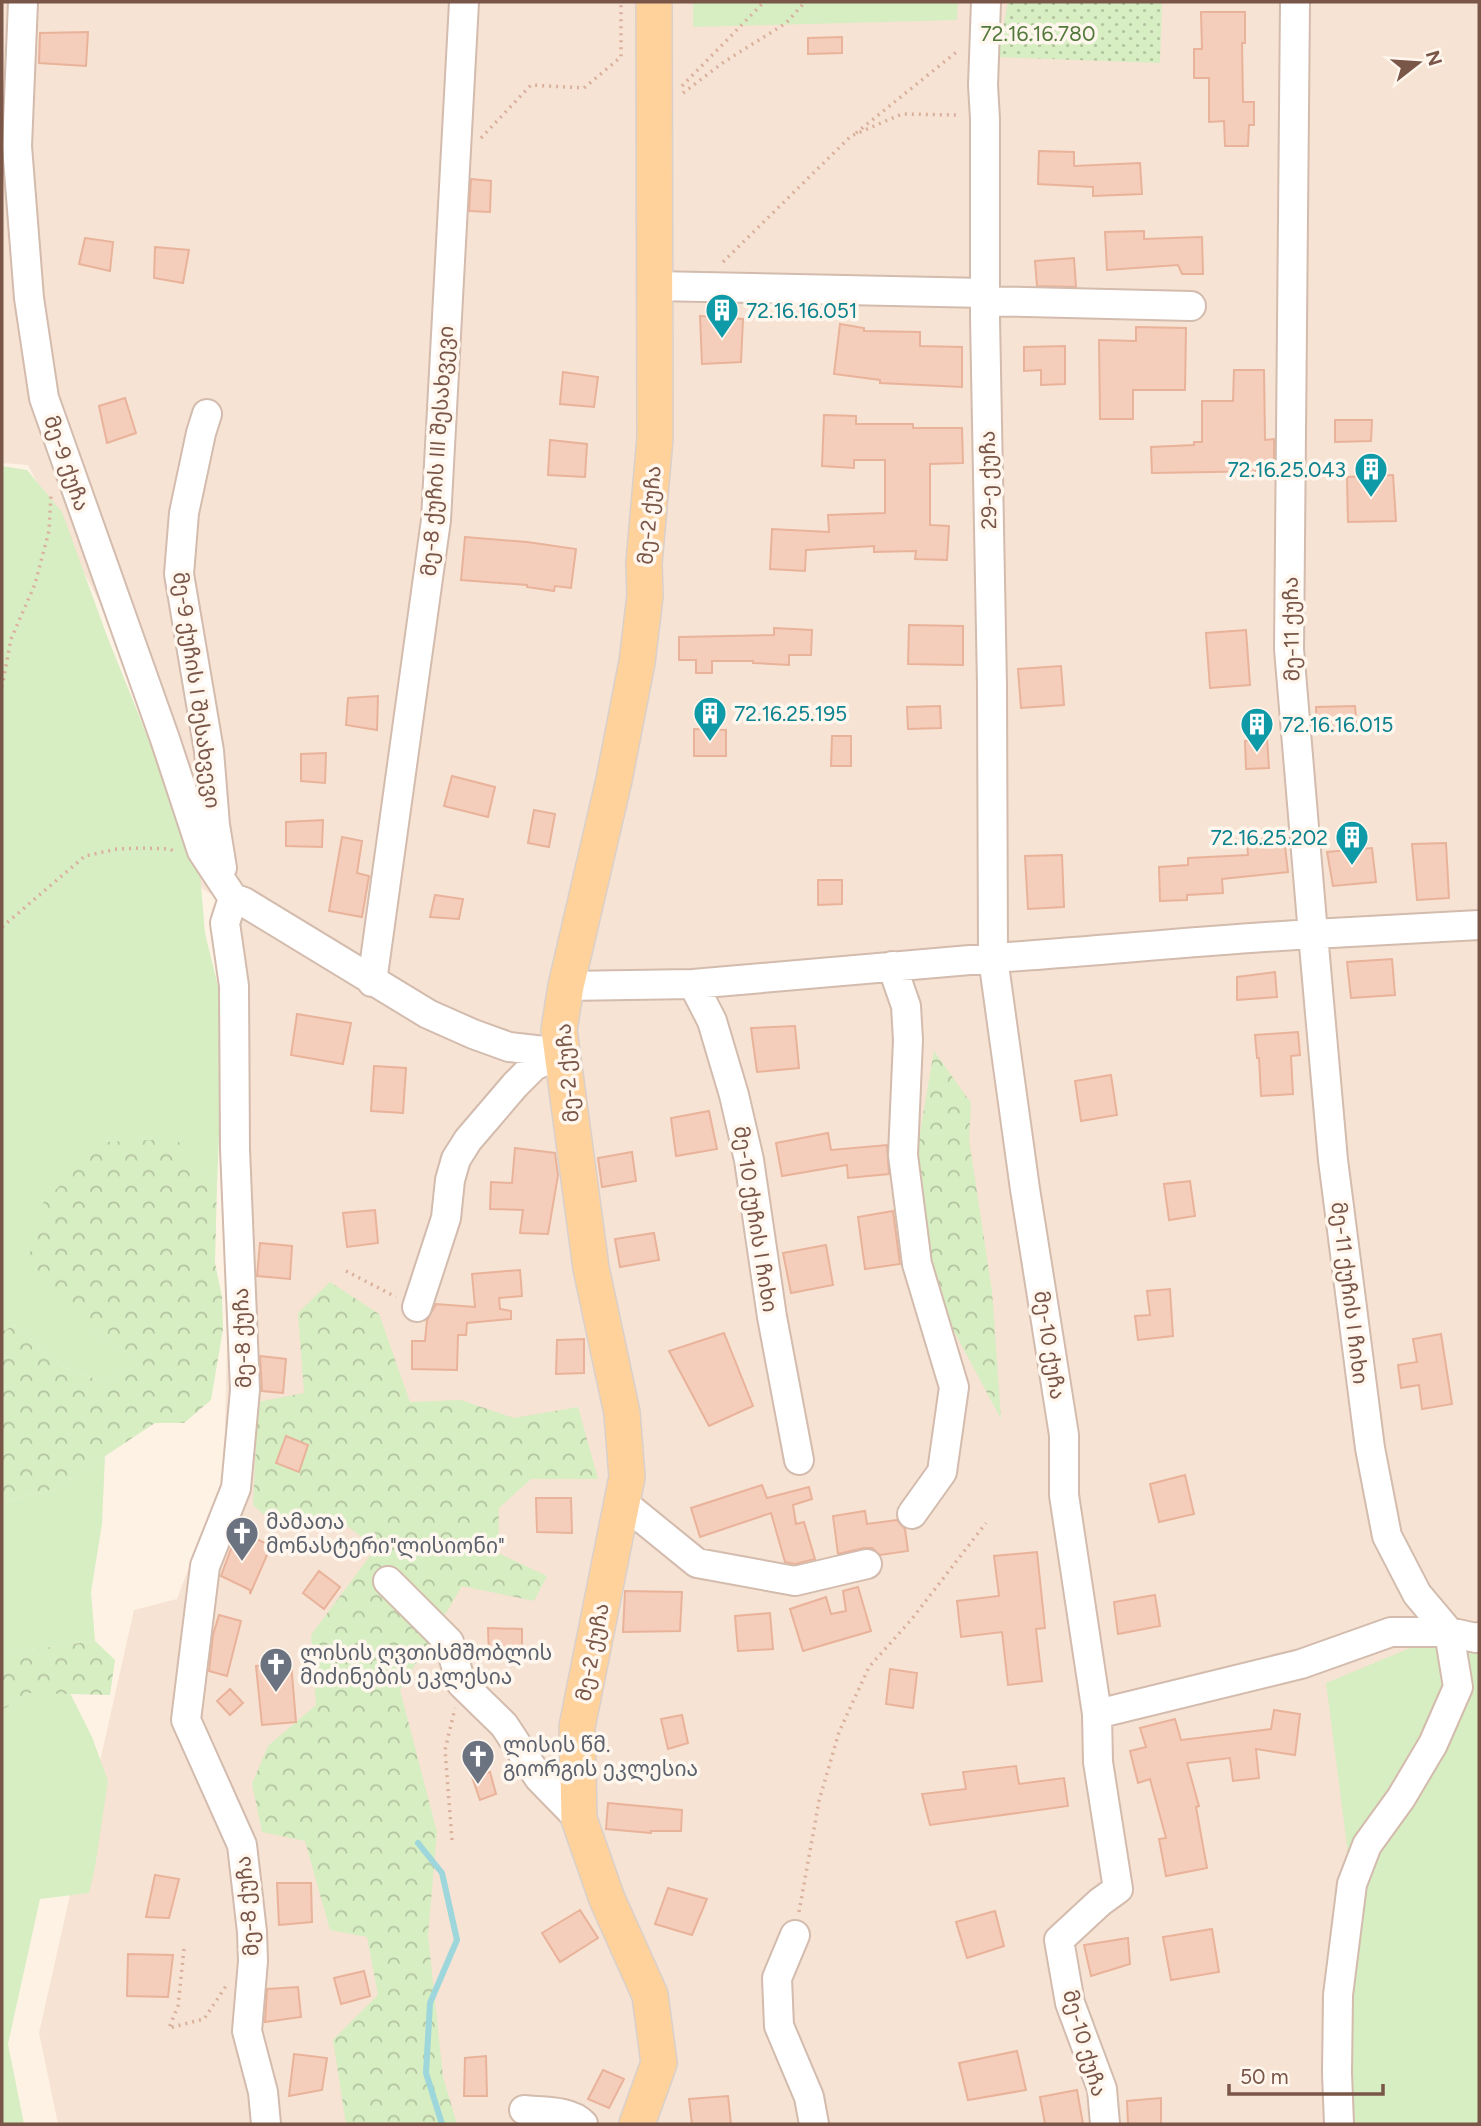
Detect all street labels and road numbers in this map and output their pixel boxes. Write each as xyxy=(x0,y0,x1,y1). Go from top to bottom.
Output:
street label: მე-8 ქუჩის III შესახვევი xyxy=(416,325,458,577)
street label: მე-9 ქუჩა xyxy=(39,412,95,514)
street label: 29-ე ქუჩა xyxy=(975,430,1001,530)
street label: მე-2 ქუჩა xyxy=(632,464,666,566)
street label: მე-9 ქუჩის I შესახვევი xyxy=(168,570,226,810)
street label: მე-11 ქუჩა xyxy=(1278,576,1304,682)
street label: მე-2 ქუჩა xyxy=(550,1022,584,1124)
street label: მე-10 ქუჩის I ჩიხი xyxy=(729,1124,783,1314)
street label: მე-11 ქუჩის I ჩიხი xyxy=(1326,1200,1374,1386)
street label: მე-8 ქუჩა xyxy=(228,1287,256,1389)
street label: მე-10 ქუჩა xyxy=(1029,1289,1071,1401)
street label: მე-2 ქუჩა xyxy=(570,1601,614,1703)
street label: მე-8 ქუჩა xyxy=(230,1855,264,1957)
street label: მე-10 ქუჩა xyxy=(1058,1987,1112,2099)

